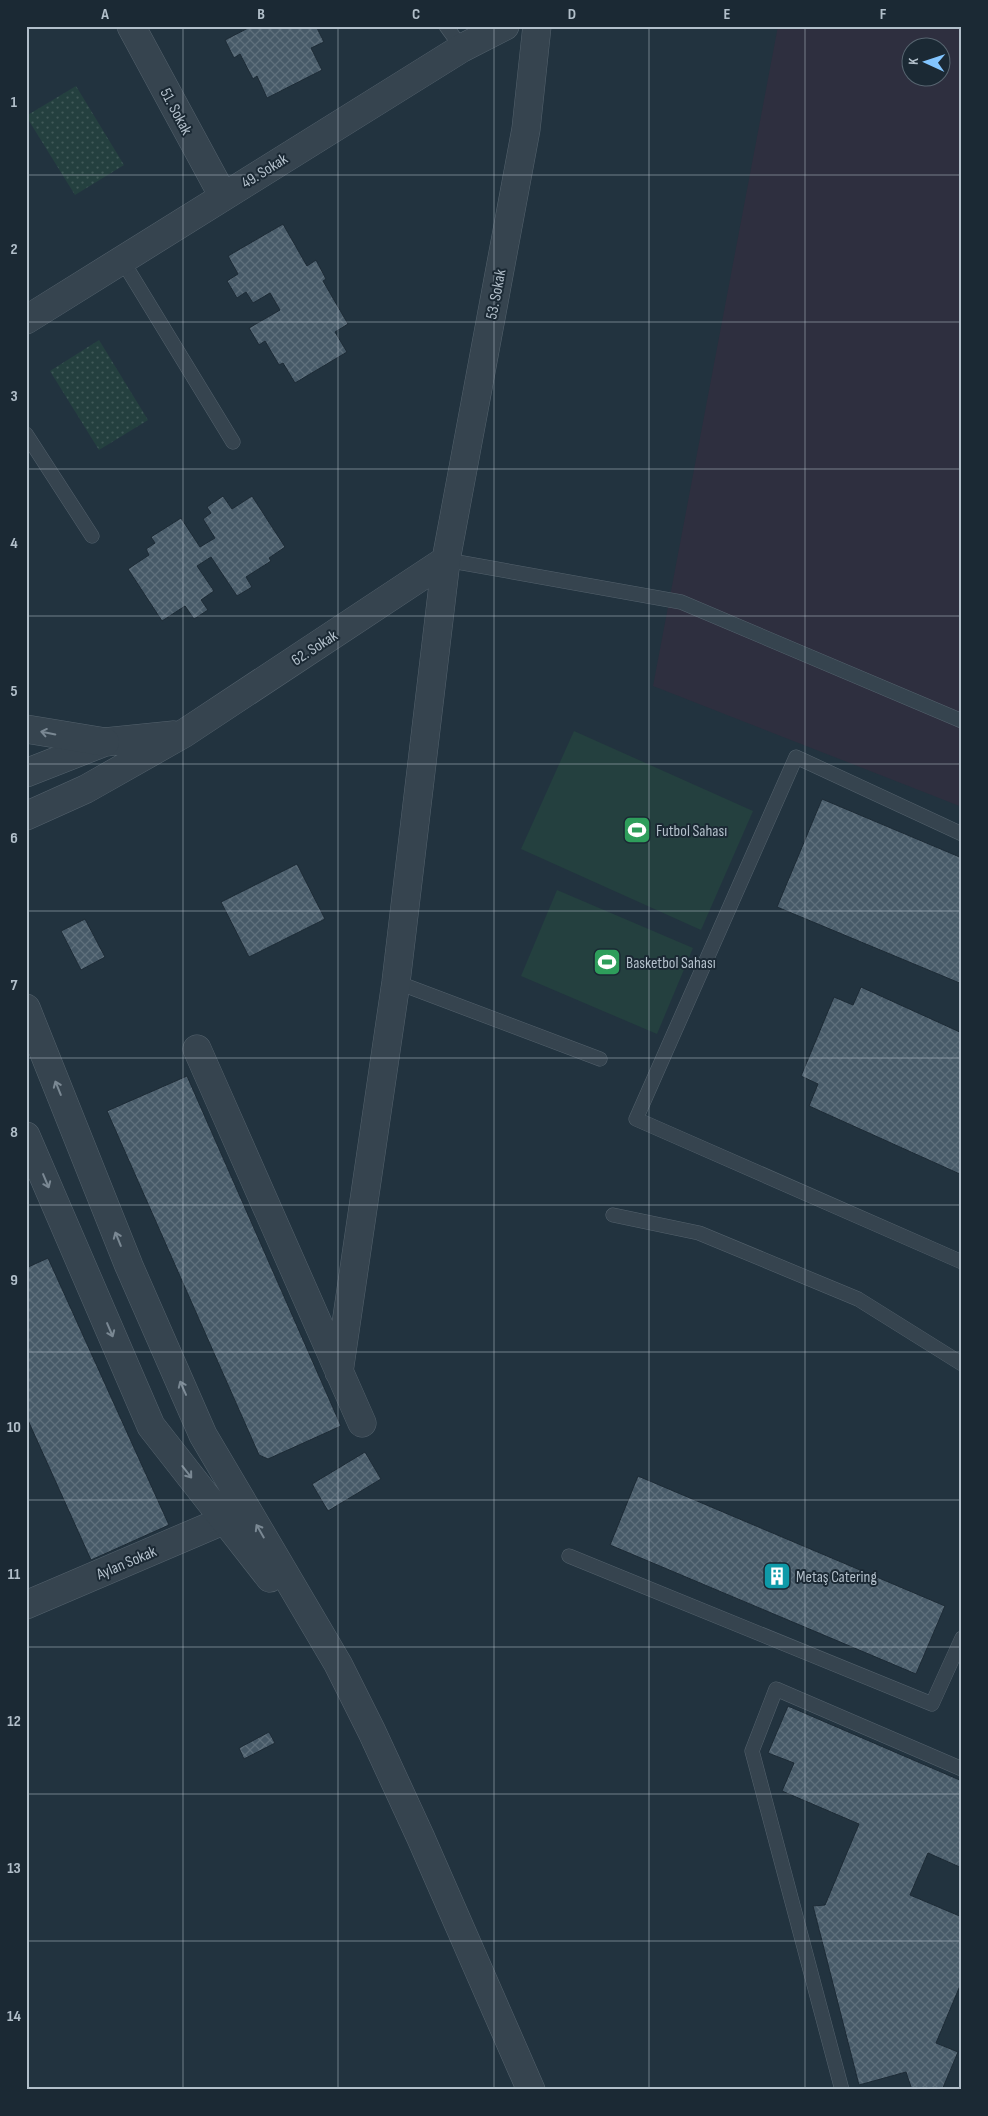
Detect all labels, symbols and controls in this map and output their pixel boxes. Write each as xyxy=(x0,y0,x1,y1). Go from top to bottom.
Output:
text: A xyxy=(100,5,109,24)
text: B xyxy=(257,5,265,24)
text: C xyxy=(412,5,420,24)
text: D xyxy=(568,5,576,24)
text: E xyxy=(724,5,731,24)
text: F xyxy=(880,5,887,24)
north arrow xyxy=(900,38,950,88)
text: K xyxy=(905,57,922,65)
street label: 51. Sokak xyxy=(156,85,196,138)
text: 1 xyxy=(11,93,18,112)
street label: 49. Sokak xyxy=(238,150,291,193)
text: 2 xyxy=(10,240,18,259)
street label: 53. Sokak xyxy=(482,268,511,321)
text: 3 xyxy=(10,387,18,406)
text: 4 xyxy=(10,534,18,553)
street label: 62. Sokak xyxy=(288,626,341,670)
text: 5 xyxy=(10,682,18,701)
one-way arrow xyxy=(41,728,57,738)
sports icon: Futbol Sahası xyxy=(622,815,652,845)
place label: Futbol Sahası xyxy=(656,822,727,841)
text: 6 xyxy=(10,829,18,848)
sports icon: Basketbol Sahası xyxy=(592,947,622,977)
place label: Basketbol Sahası xyxy=(626,954,716,973)
text: 7 xyxy=(11,976,18,995)
one-way arrow xyxy=(53,1081,62,1096)
text: 8 xyxy=(10,1123,18,1142)
one-way arrow xyxy=(41,1173,51,1188)
one-way arrow xyxy=(113,1232,122,1247)
text: 9 xyxy=(10,1271,18,1290)
one-way arrow xyxy=(105,1322,115,1337)
one-way arrow xyxy=(177,1381,187,1396)
text: 10 xyxy=(7,1418,21,1437)
one-way arrow xyxy=(182,1465,192,1479)
one-way arrow xyxy=(254,1525,264,1539)
street label: Aylan Sokak xyxy=(93,1542,159,1585)
building icon: Metaş Catering xyxy=(762,1561,792,1591)
text: 11 xyxy=(8,1565,21,1584)
place label: Metaş Catering xyxy=(796,1568,877,1587)
text: 12 xyxy=(7,1712,21,1731)
text: 13 xyxy=(7,1859,21,1878)
text: 14 xyxy=(7,2007,21,2026)

